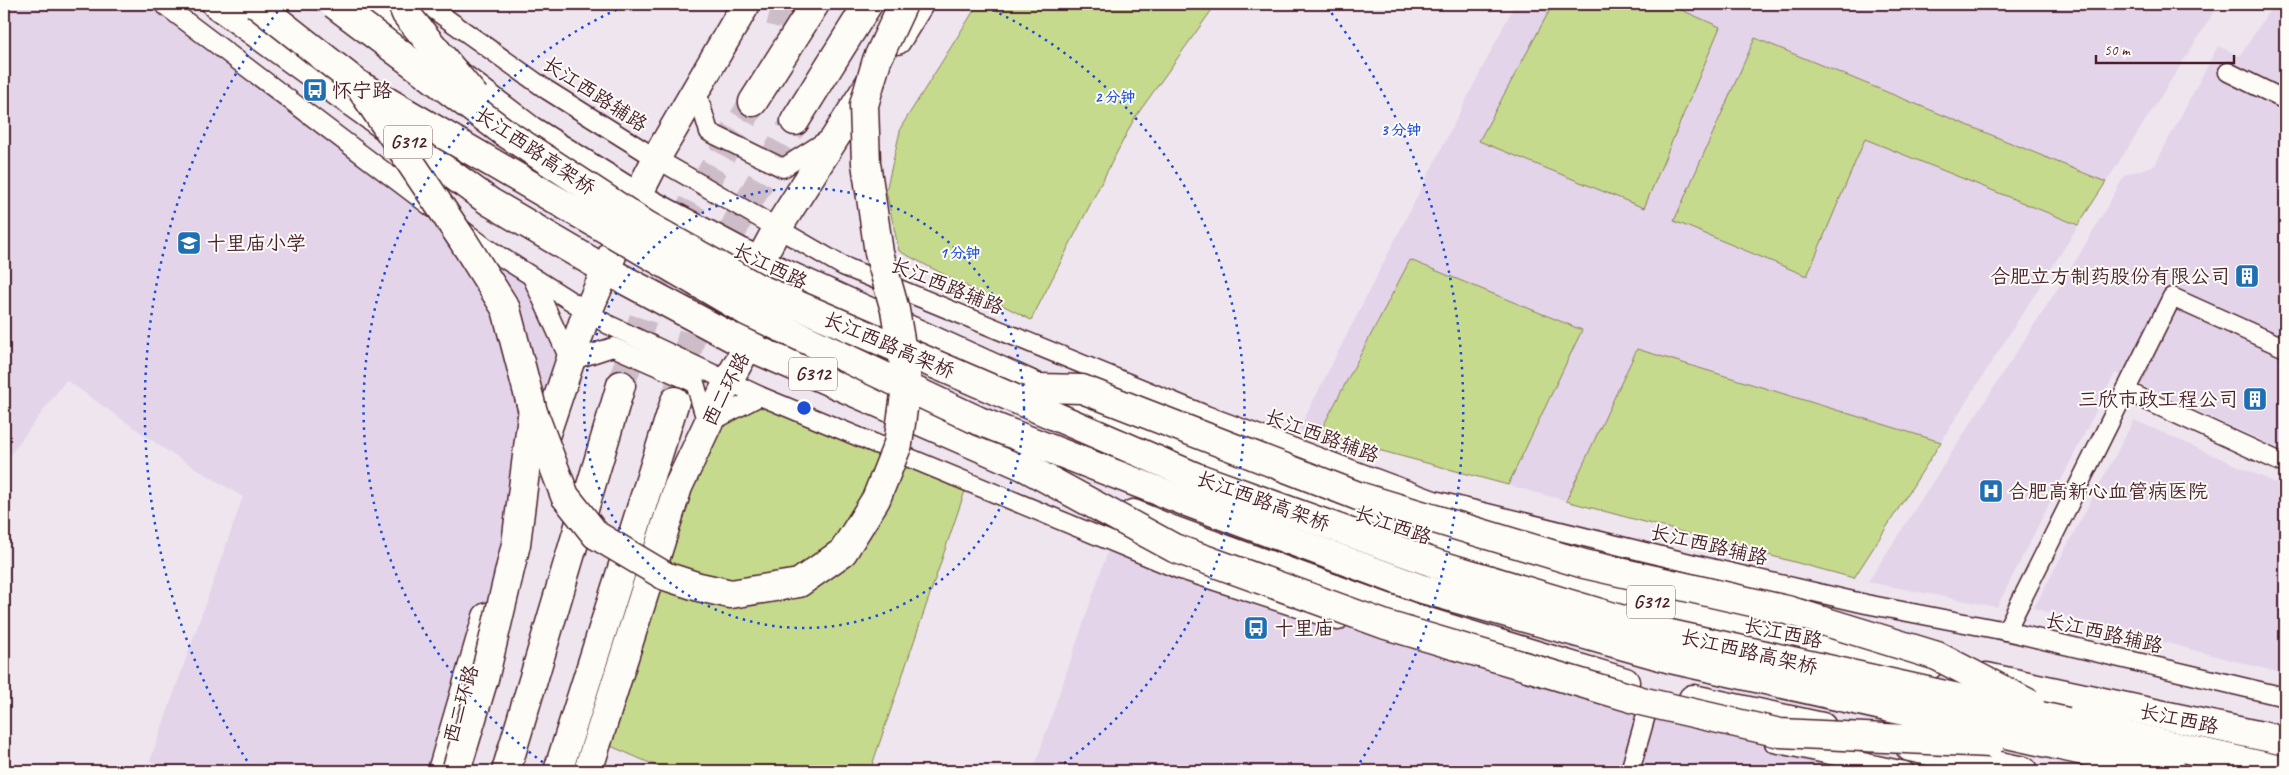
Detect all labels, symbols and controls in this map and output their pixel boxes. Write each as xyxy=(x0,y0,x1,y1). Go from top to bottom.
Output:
scale bar xyxy=(2096,32,2234,64)
text: 50 m xyxy=(2104,41,2131,60)
street label: 长江西路辅路 xyxy=(538,51,653,138)
bus stop icon: 怀宁路 xyxy=(302,77,328,103)
place label: 怀宁路 xyxy=(332,78,393,103)
text: 2 分钟 xyxy=(1095,88,1135,107)
street label: 长江西路高架桥 xyxy=(470,101,600,201)
text: 3 分钟 xyxy=(1381,121,1421,140)
road number: G312 xyxy=(384,125,432,158)
school or university icon: 十里庙小学 xyxy=(176,230,202,256)
place label: 十里庙小学 xyxy=(206,231,306,256)
street label: 长江西路 xyxy=(729,237,812,295)
text: 1 分钟 xyxy=(940,244,980,263)
street label: 长江西路辅路 xyxy=(887,252,1008,320)
building icon: 合肥立方制药股份有限公司 xyxy=(2234,263,2260,289)
place label: 合肥立方制药股份有限公司 xyxy=(1990,264,2230,289)
street label: 长江西路高架桥 xyxy=(820,306,958,384)
street label: 西二环路 xyxy=(697,347,756,430)
road number: G312 xyxy=(789,358,837,390)
building icon: 三欣市政工程公司 xyxy=(2242,386,2268,412)
place label: 三欣市政工程公司 xyxy=(2078,387,2238,412)
centre of rings xyxy=(795,399,813,417)
street label: 长江西路辅路 xyxy=(1261,404,1384,469)
street label: 长江西路高架桥 xyxy=(1193,465,1333,537)
hospital icon: 合肥高新心血管病医院 xyxy=(1978,478,2004,504)
place label: 合肥高新心血管病医院 xyxy=(2008,479,2208,504)
street label: 长江西路 xyxy=(1351,500,1436,550)
street label: 长江西路辅路 xyxy=(1648,519,1771,571)
road number: G312 xyxy=(1627,586,1675,618)
street label: 长江西路辅路 xyxy=(2043,607,2166,659)
street label: 长江西路 xyxy=(1741,612,1826,654)
bus stop icon: 十里庙 xyxy=(1243,615,1269,641)
place label: 十里庙 xyxy=(1274,616,1334,641)
street label: 长江西路高架桥 xyxy=(1678,624,1820,680)
street label: 西二环路 xyxy=(438,661,484,746)
street label: 长江西路 xyxy=(2137,698,2222,740)

